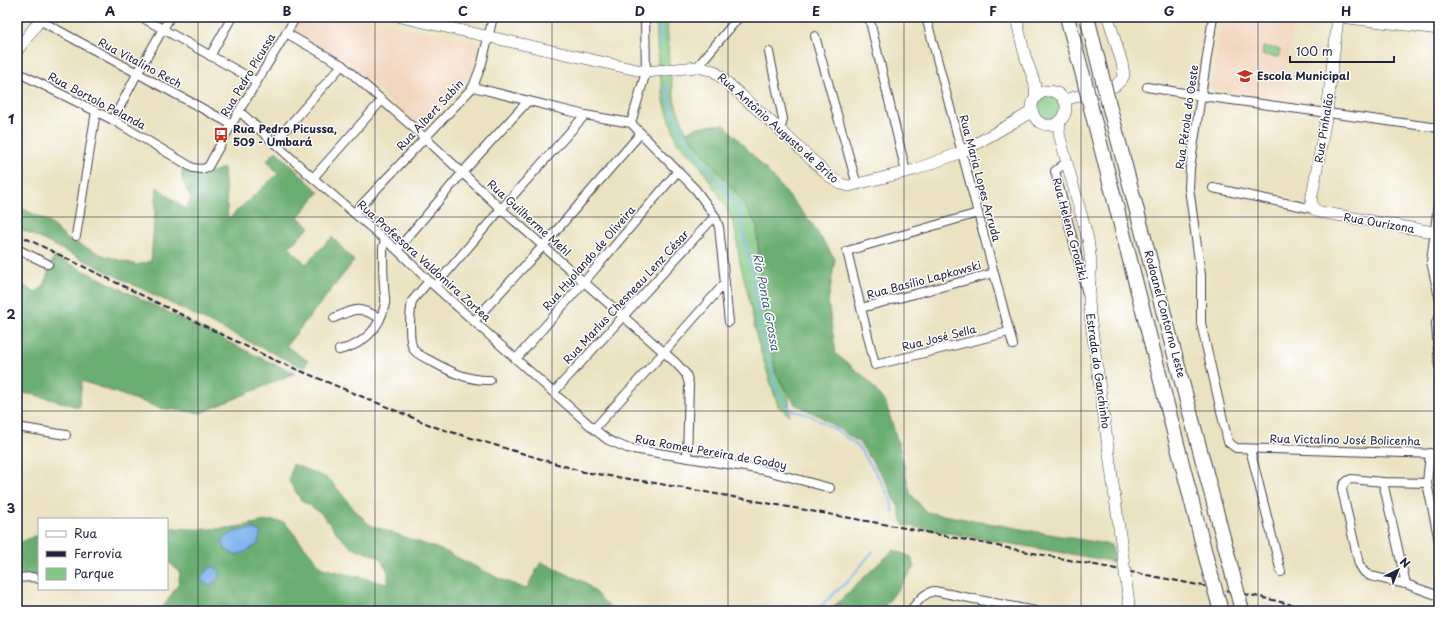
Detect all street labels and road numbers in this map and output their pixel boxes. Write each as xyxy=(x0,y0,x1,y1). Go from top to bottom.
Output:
street label: Rua Pedro Picussa xyxy=(216,30,279,120)
street label: Rua Vitalino Rech xyxy=(95,33,185,92)
street label: Rua Pérola do Oeste xyxy=(1171,63,1202,170)
street label: Rua Bortolo Pelanda xyxy=(45,68,149,134)
street label: Rua Antônio Augusto de Brito xyxy=(714,69,843,187)
street label: Rua Albert Sabin xyxy=(392,75,467,154)
street label: Rua Pinhalão xyxy=(1310,92,1337,164)
street label: Rua Maria Lopes Arruda xyxy=(955,113,1006,243)
street label: Rua Guilherme Mehl xyxy=(484,175,575,260)
street label: Rua Helena Grodzki xyxy=(1049,176,1092,282)
street label: Rua Professora Valdomira Zortea xyxy=(354,196,495,325)
street label: Rua Hyolando de Oliveira xyxy=(538,201,639,314)
street label: Rua Ourizona xyxy=(1342,208,1416,237)
street label: Rua Marlus Chesneau Lenz César xyxy=(559,226,693,367)
street label: Rodoanel Contorno Leste xyxy=(1140,248,1191,380)
street label: Rua Basílio Lapkowski xyxy=(865,256,983,303)
street label: Estrada do Ganchinho xyxy=(1082,312,1115,430)
street label: Rua José Sella xyxy=(900,320,978,355)
street label: Rua Romeu Pereira de Godoy xyxy=(634,430,788,473)
street label: Rua Victalino José Bolicenha xyxy=(1269,430,1421,449)

